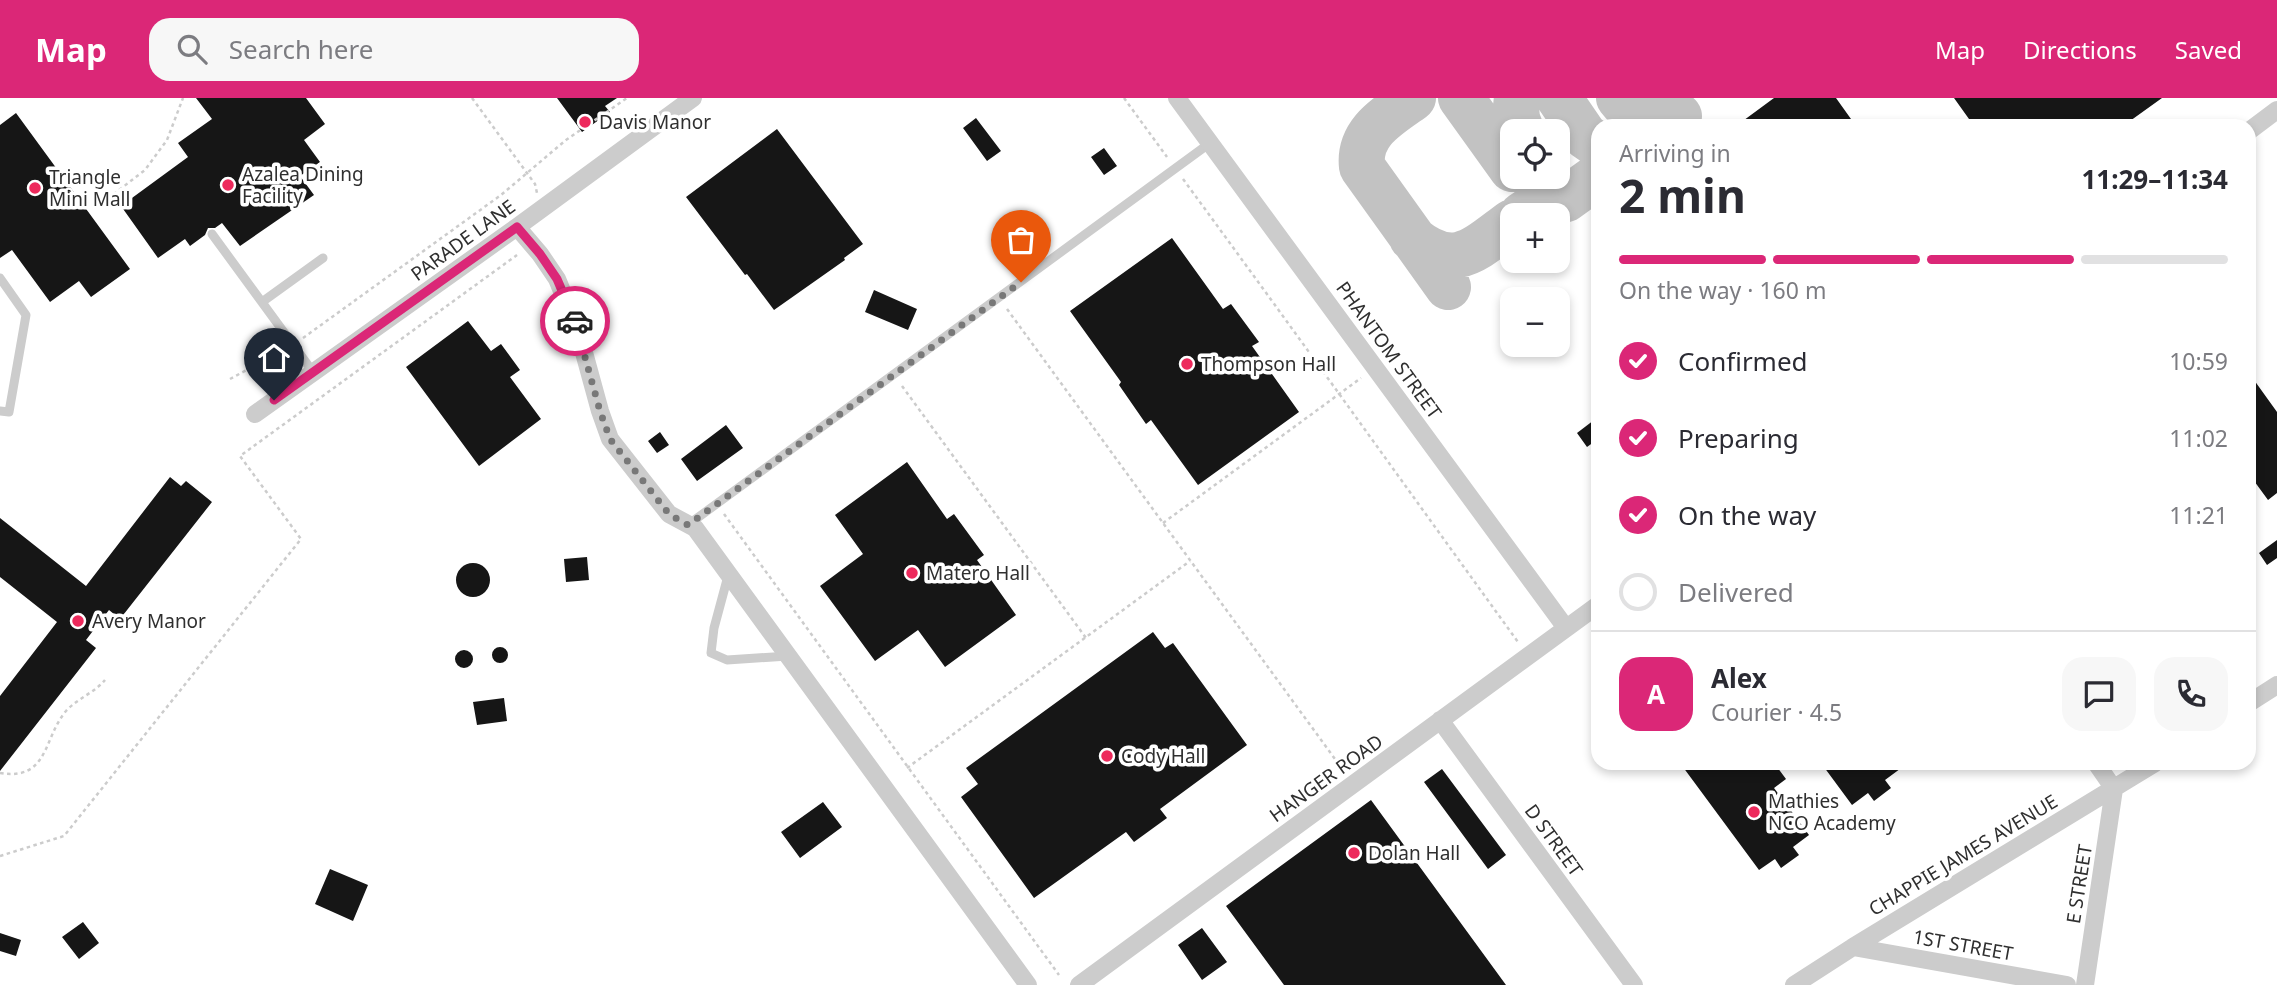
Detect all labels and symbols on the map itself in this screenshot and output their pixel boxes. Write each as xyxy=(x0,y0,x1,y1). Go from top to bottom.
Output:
place label: Davis Manor xyxy=(599,109,711,135)
marker: Davis Manor xyxy=(577,114,593,130)
place label: Azalea Dining Facility xyxy=(242,161,364,209)
place label: Triangle Mini Mall xyxy=(49,164,130,212)
marker: Azalea Dining Facility xyxy=(220,177,236,193)
marker: Triangle Mini Mall xyxy=(27,180,43,196)
street label: PARADE LANE xyxy=(406,193,520,287)
pin xyxy=(991,210,1051,282)
street label: PHANTOM STREET xyxy=(1330,276,1448,424)
courier xyxy=(540,286,610,356)
pin xyxy=(244,328,304,400)
place label: Thompson Hall xyxy=(1201,351,1336,377)
marker: Thompson Hall xyxy=(1179,356,1195,372)
place label: Matero Hall xyxy=(926,560,1030,586)
marker: Matero Hall xyxy=(904,565,920,581)
place label: Avery Manor xyxy=(92,608,206,634)
marker: Avery Manor xyxy=(70,613,86,629)
street label: HANGER ROAD xyxy=(1264,728,1388,828)
place label: Cody Hall xyxy=(1121,743,1205,769)
marker: Cody Hall xyxy=(1099,748,1115,764)
place label: Mathies NCO Academy xyxy=(1768,788,1896,836)
street label: CHAPPIE JAMES AVENUE xyxy=(1864,788,2062,922)
street label: D STREET xyxy=(1519,799,1589,882)
marker: Mathies NCO Academy xyxy=(1746,804,1762,820)
place label: Dolan Hall xyxy=(1368,840,1460,866)
street label: E STREET xyxy=(2060,842,2098,926)
marker: Dolan Hall xyxy=(1346,845,1362,861)
street label: 1ST STREET xyxy=(1911,923,2016,967)

